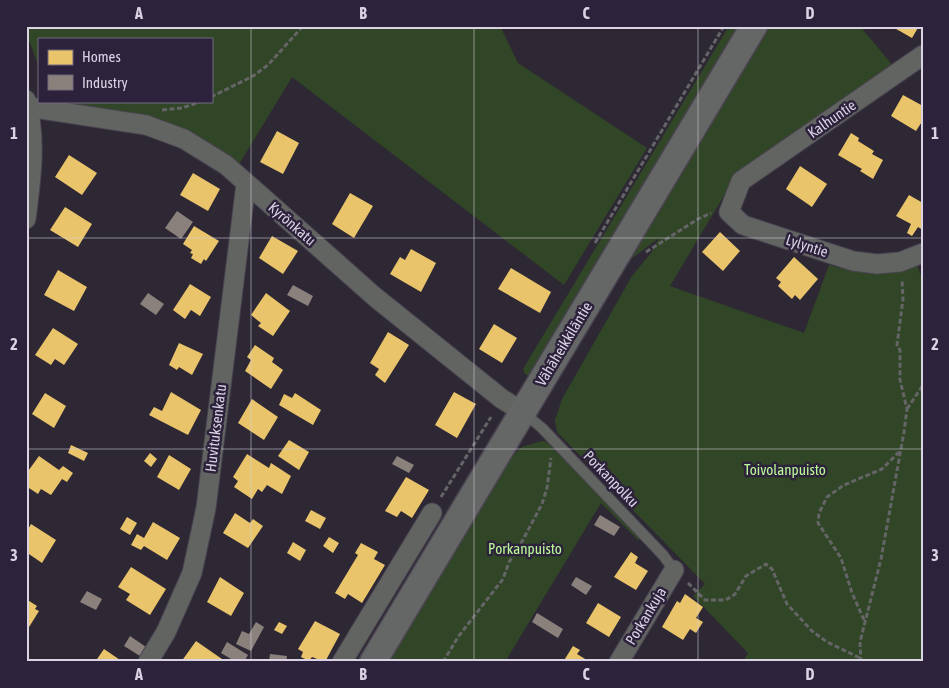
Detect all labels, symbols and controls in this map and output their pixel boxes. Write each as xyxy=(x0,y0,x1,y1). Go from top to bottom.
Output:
text: A xyxy=(134,4,143,22)
text: B xyxy=(359,4,367,22)
text: C xyxy=(582,4,590,22)
text: D xyxy=(806,4,815,22)
legend xyxy=(38,38,212,102)
text: Homes xyxy=(82,48,121,65)
text: Industry xyxy=(82,74,128,91)
street label: Kalhuntie xyxy=(805,96,859,141)
text: 1 xyxy=(10,124,18,142)
text: 1 xyxy=(931,124,939,142)
street label: Kyrönkatu xyxy=(265,199,319,249)
street label: Lylyntie xyxy=(784,231,831,260)
street label: Vähäheikkiläntie xyxy=(532,299,595,389)
text: 2 xyxy=(10,335,18,353)
text: 2 xyxy=(931,335,939,353)
street label: Huvituksenkatu xyxy=(202,383,229,473)
street label: Porkanpolku xyxy=(580,447,642,510)
park label: Toivolanpuisto xyxy=(744,461,826,478)
park label: Porkanpuisto xyxy=(488,540,562,557)
text: 3 xyxy=(10,546,18,564)
text: 3 xyxy=(931,546,939,564)
street label: Porkankuja xyxy=(622,584,669,647)
text: A xyxy=(134,665,143,683)
text: B xyxy=(359,665,367,683)
text: C xyxy=(582,665,590,683)
text: D xyxy=(806,665,815,683)

